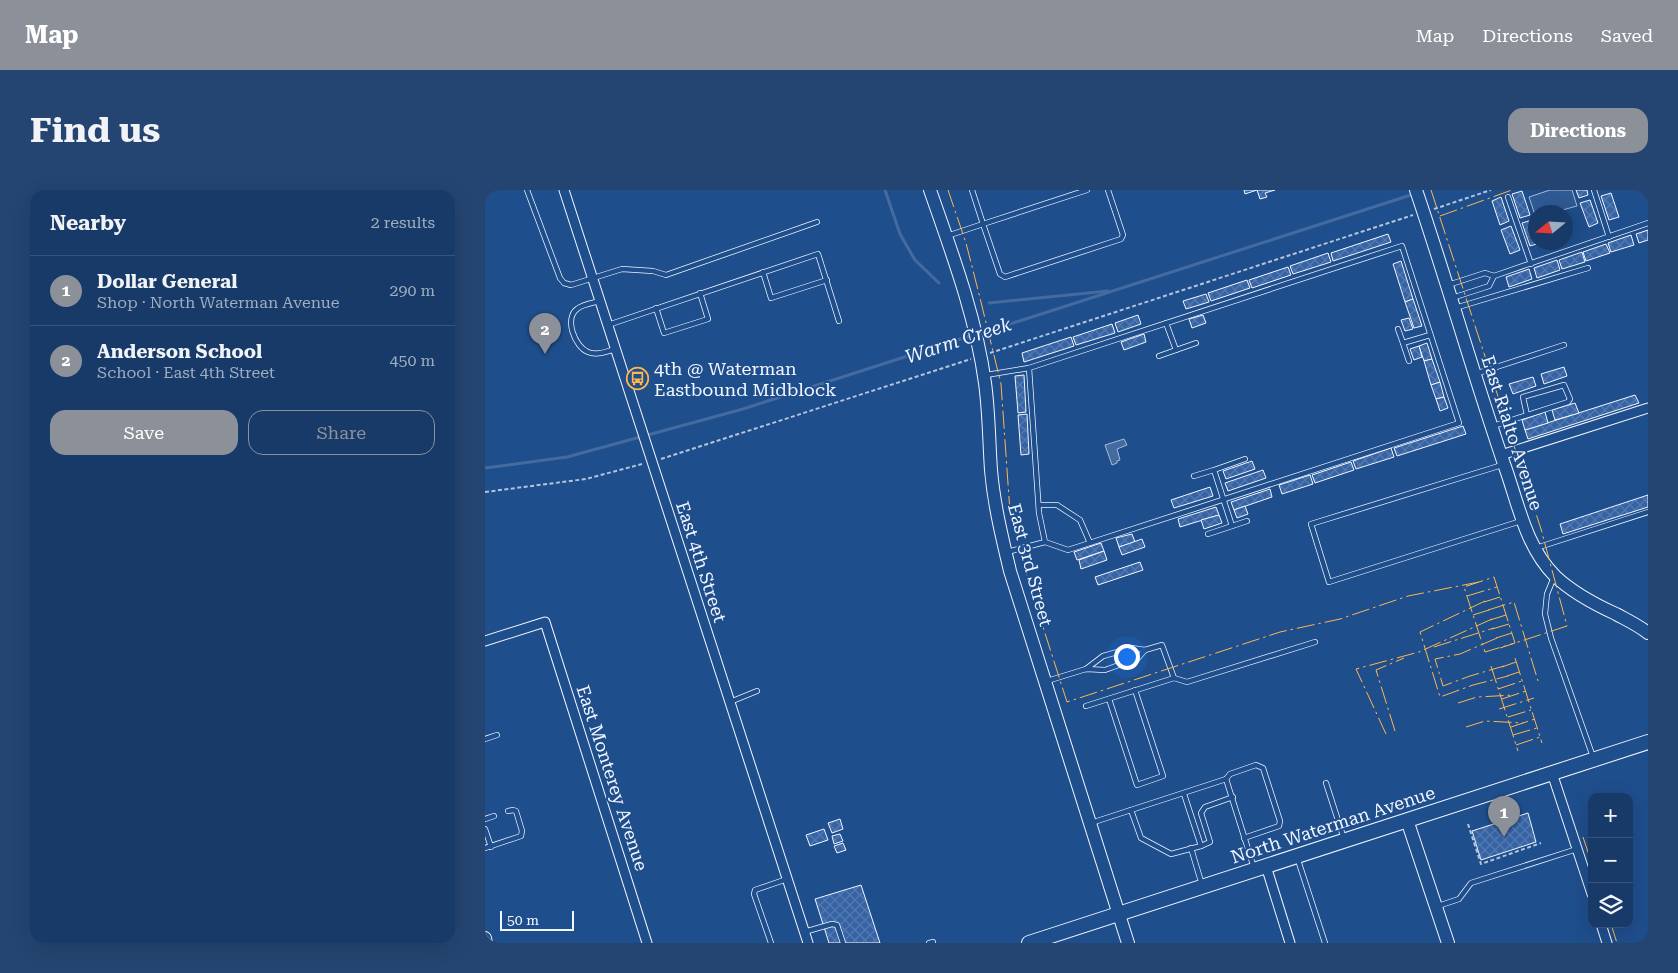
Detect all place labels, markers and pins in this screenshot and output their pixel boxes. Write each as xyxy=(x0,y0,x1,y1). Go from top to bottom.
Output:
pin: 2 xyxy=(529,313,561,354)
place label: 4th @ Waterman Eastbound Midblock xyxy=(654,358,836,400)
bus stop icon: 4th @ Waterman Eastbound Midblock xyxy=(626,367,650,391)
pin: 1 xyxy=(1488,796,1520,837)

